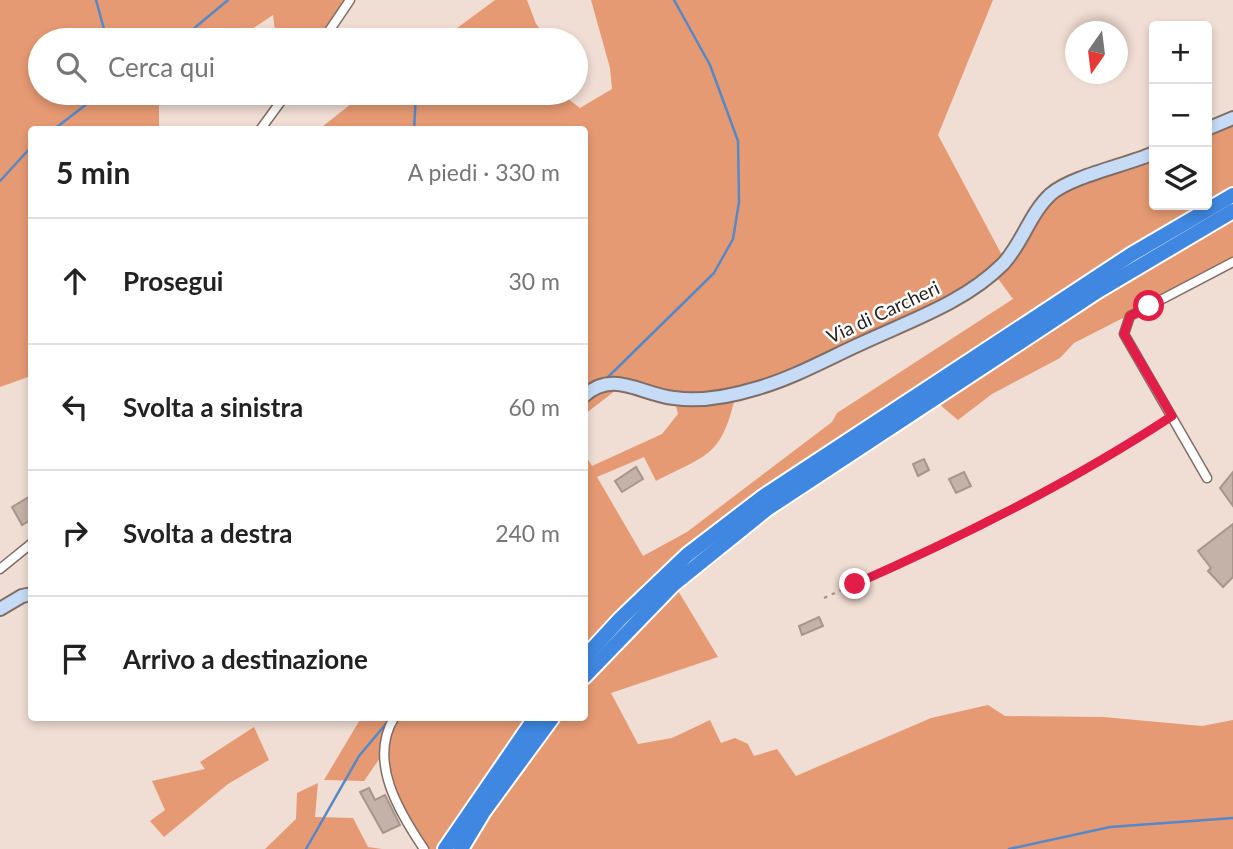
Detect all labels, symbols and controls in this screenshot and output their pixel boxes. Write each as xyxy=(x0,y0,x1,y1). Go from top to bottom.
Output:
north arrow xyxy=(1065,21,1128,84)
map controls xyxy=(1149,21,1212,210)
button: + xyxy=(1149,21,1212,84)
search box xyxy=(28,28,588,105)
icon: search xyxy=(52,48,90,86)
text: Cerca qui xyxy=(108,51,215,83)
button: − xyxy=(1149,84,1212,147)
button: layers xyxy=(1149,147,1212,210)
text: 5 min xyxy=(56,154,130,190)
text: A piedi · 330 m xyxy=(408,158,560,186)
icon: ahead xyxy=(56,262,94,300)
text: Prosegui xyxy=(123,265,223,297)
text: 30 m xyxy=(509,267,560,295)
street label: Via di Carcheri xyxy=(823,275,943,348)
route start xyxy=(1133,290,1164,321)
icon: left xyxy=(56,388,94,426)
text: Svolta a sinistra xyxy=(123,391,303,423)
text: 60 m xyxy=(509,393,560,421)
icon: right xyxy=(56,514,94,552)
text: Svolta a destra xyxy=(123,517,293,549)
text: 240 m xyxy=(495,519,560,547)
route end xyxy=(839,568,870,599)
icon: arrive xyxy=(56,640,94,678)
text: Arrivo a destinazione xyxy=(123,643,368,675)

